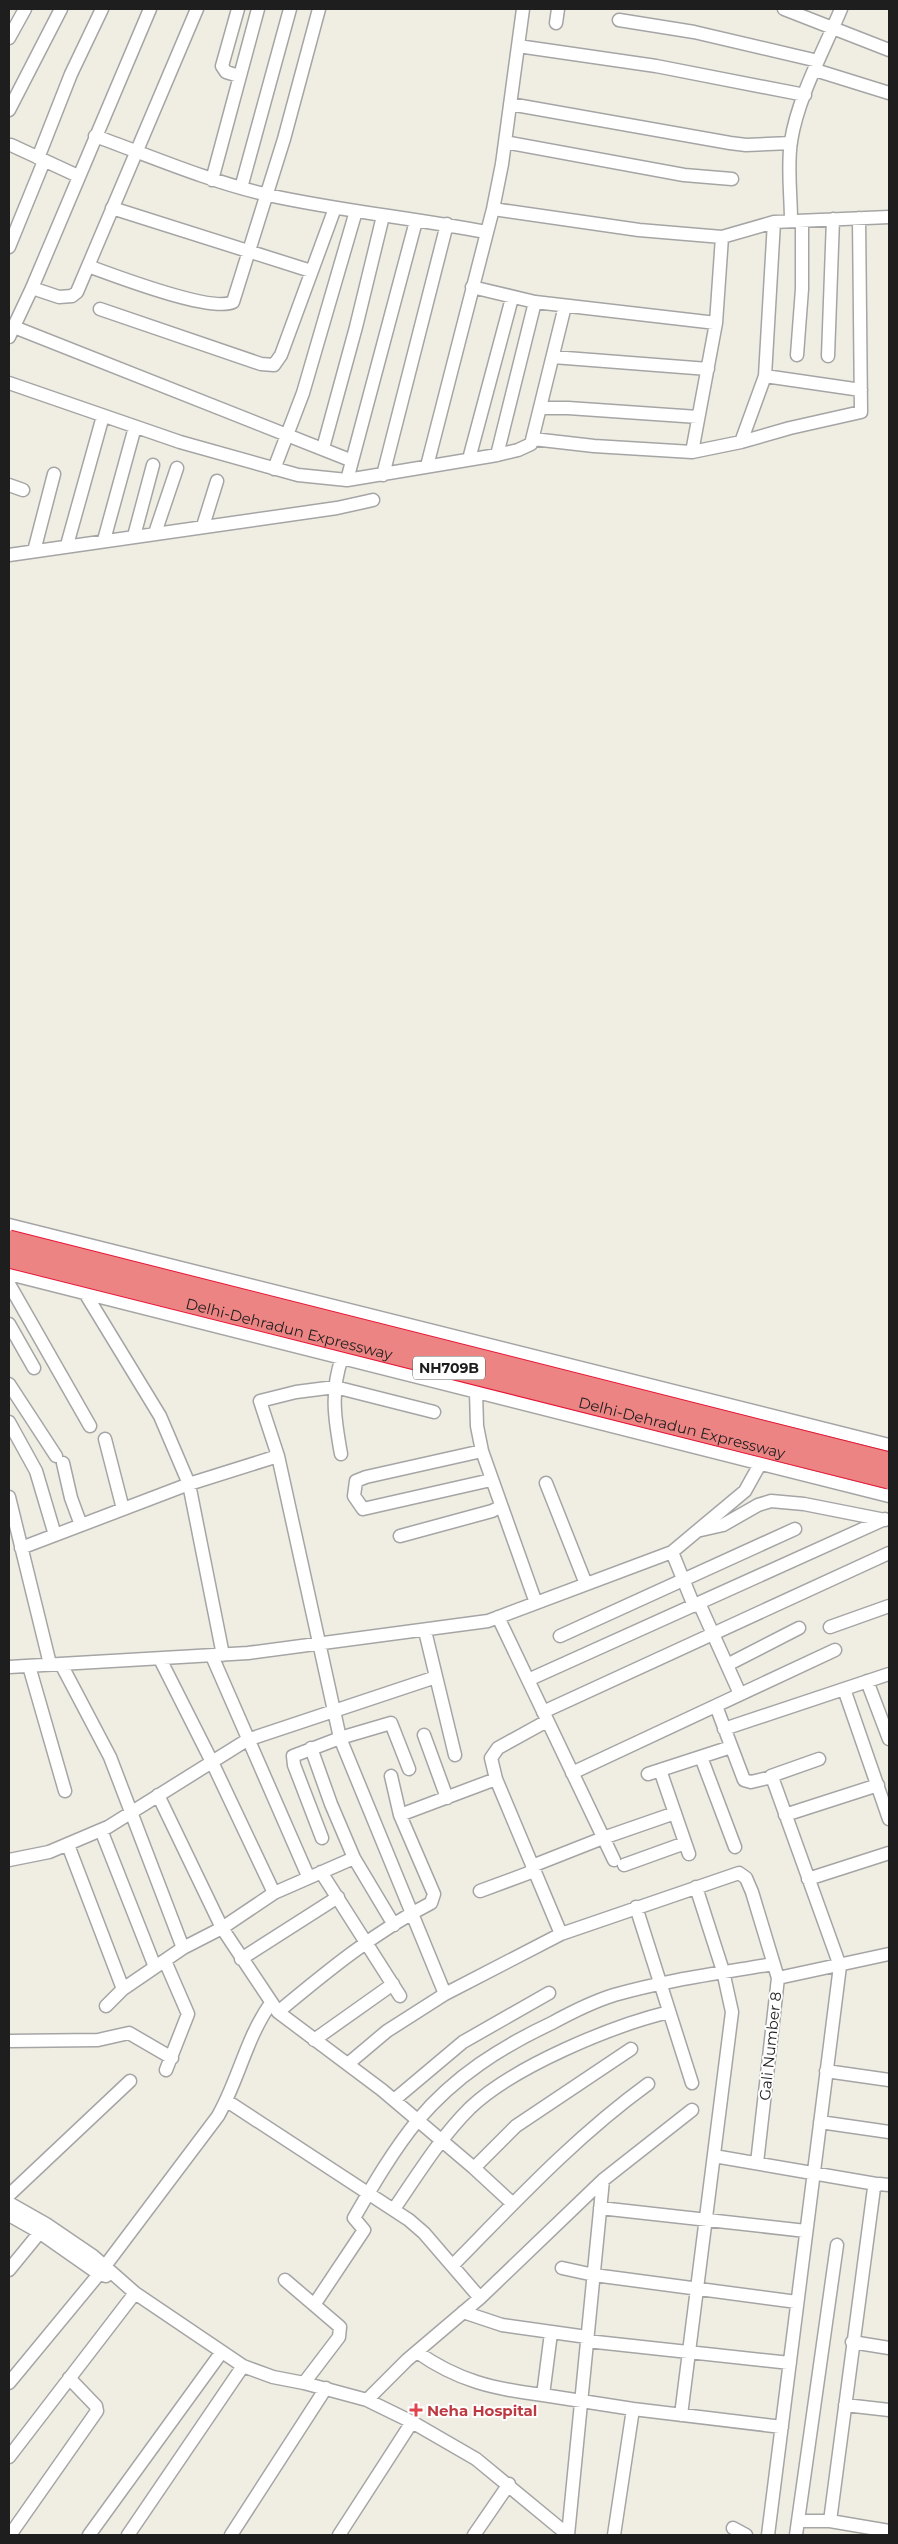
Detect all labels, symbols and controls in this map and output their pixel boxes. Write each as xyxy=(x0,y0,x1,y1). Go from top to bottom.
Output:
street label: Delhi-Dehradun Expressway xyxy=(184,1293,396,1364)
road number: NH709B xyxy=(413,1356,485,1380)
street label: Delhi-Dehradun Expressway xyxy=(577,1392,788,1462)
street label: Gali Number 8 xyxy=(755,1991,785,2101)
place label: Neha Hospital xyxy=(427,2401,537,2420)
marker: Neha Hospital xyxy=(409,2403,423,2417)

